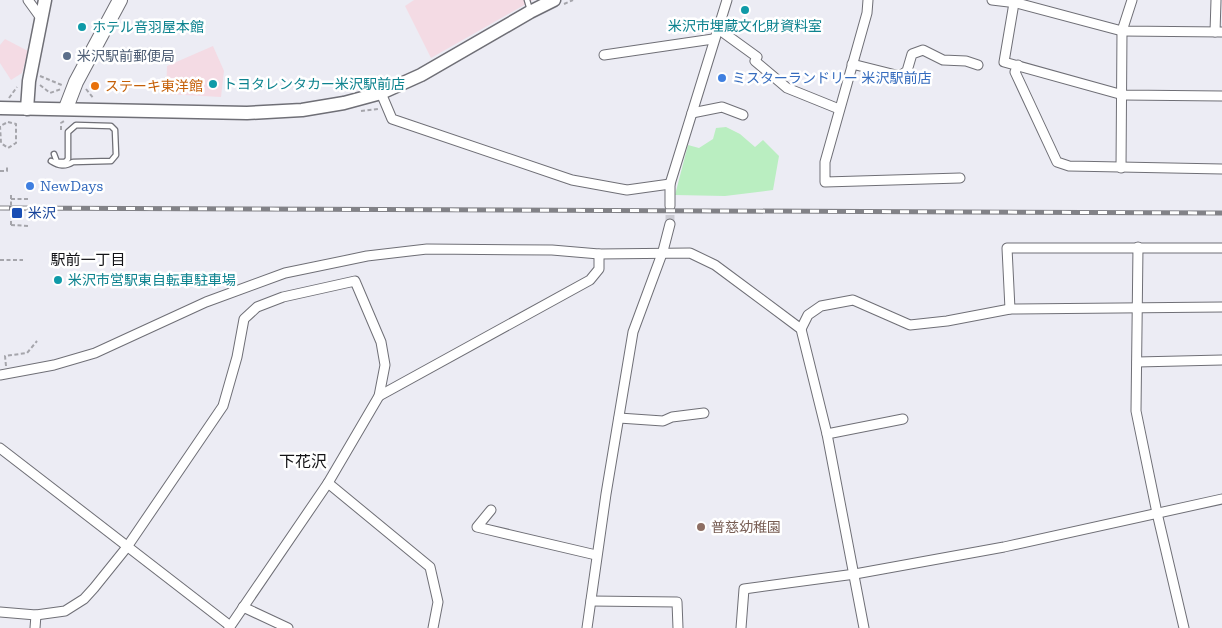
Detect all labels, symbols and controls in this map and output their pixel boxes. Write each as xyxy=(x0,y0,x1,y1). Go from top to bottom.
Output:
marker: 米沢市埋蔵文化財資料室 xyxy=(739,4,751,16)
place label: 米沢市埋蔵文化財資料室 xyxy=(668,18,822,34)
place label: ホテル音羽屋本館 xyxy=(92,19,204,35)
marker: ホテル音羽屋本館 xyxy=(76,21,88,33)
place label: 米沢駅前郵便局 xyxy=(77,48,175,64)
marker: 米沢駅前郵便局 xyxy=(61,50,73,62)
place label: ミスターランドリー 米沢駅前店 xyxy=(732,70,932,86)
marker: ミスターランドリー 米沢駅前店 xyxy=(716,72,728,84)
place label: トヨタレンタカー米沢駅前店 xyxy=(223,76,405,92)
place label: ステーキ東洋館 xyxy=(105,78,203,94)
marker: トヨタレンタカー米沢駅前店 xyxy=(207,78,219,90)
marker: ステーキ東洋館 xyxy=(89,80,101,92)
place label: NewDays xyxy=(40,178,103,194)
marker: NewDays xyxy=(24,180,36,192)
place label: 米沢 xyxy=(28,205,56,221)
marker: 米沢 xyxy=(10,206,24,220)
district label: 駅前一丁目 xyxy=(50,251,126,269)
place label: 米沢市営駅東自転車駐車場 xyxy=(68,272,236,288)
marker: 米沢市営駅東自転車駐車場 xyxy=(52,274,64,286)
district label: 下花沢 xyxy=(279,452,327,471)
place label: 普慈幼稚園 xyxy=(711,519,781,535)
marker: 普慈幼稚園 xyxy=(695,521,707,533)

